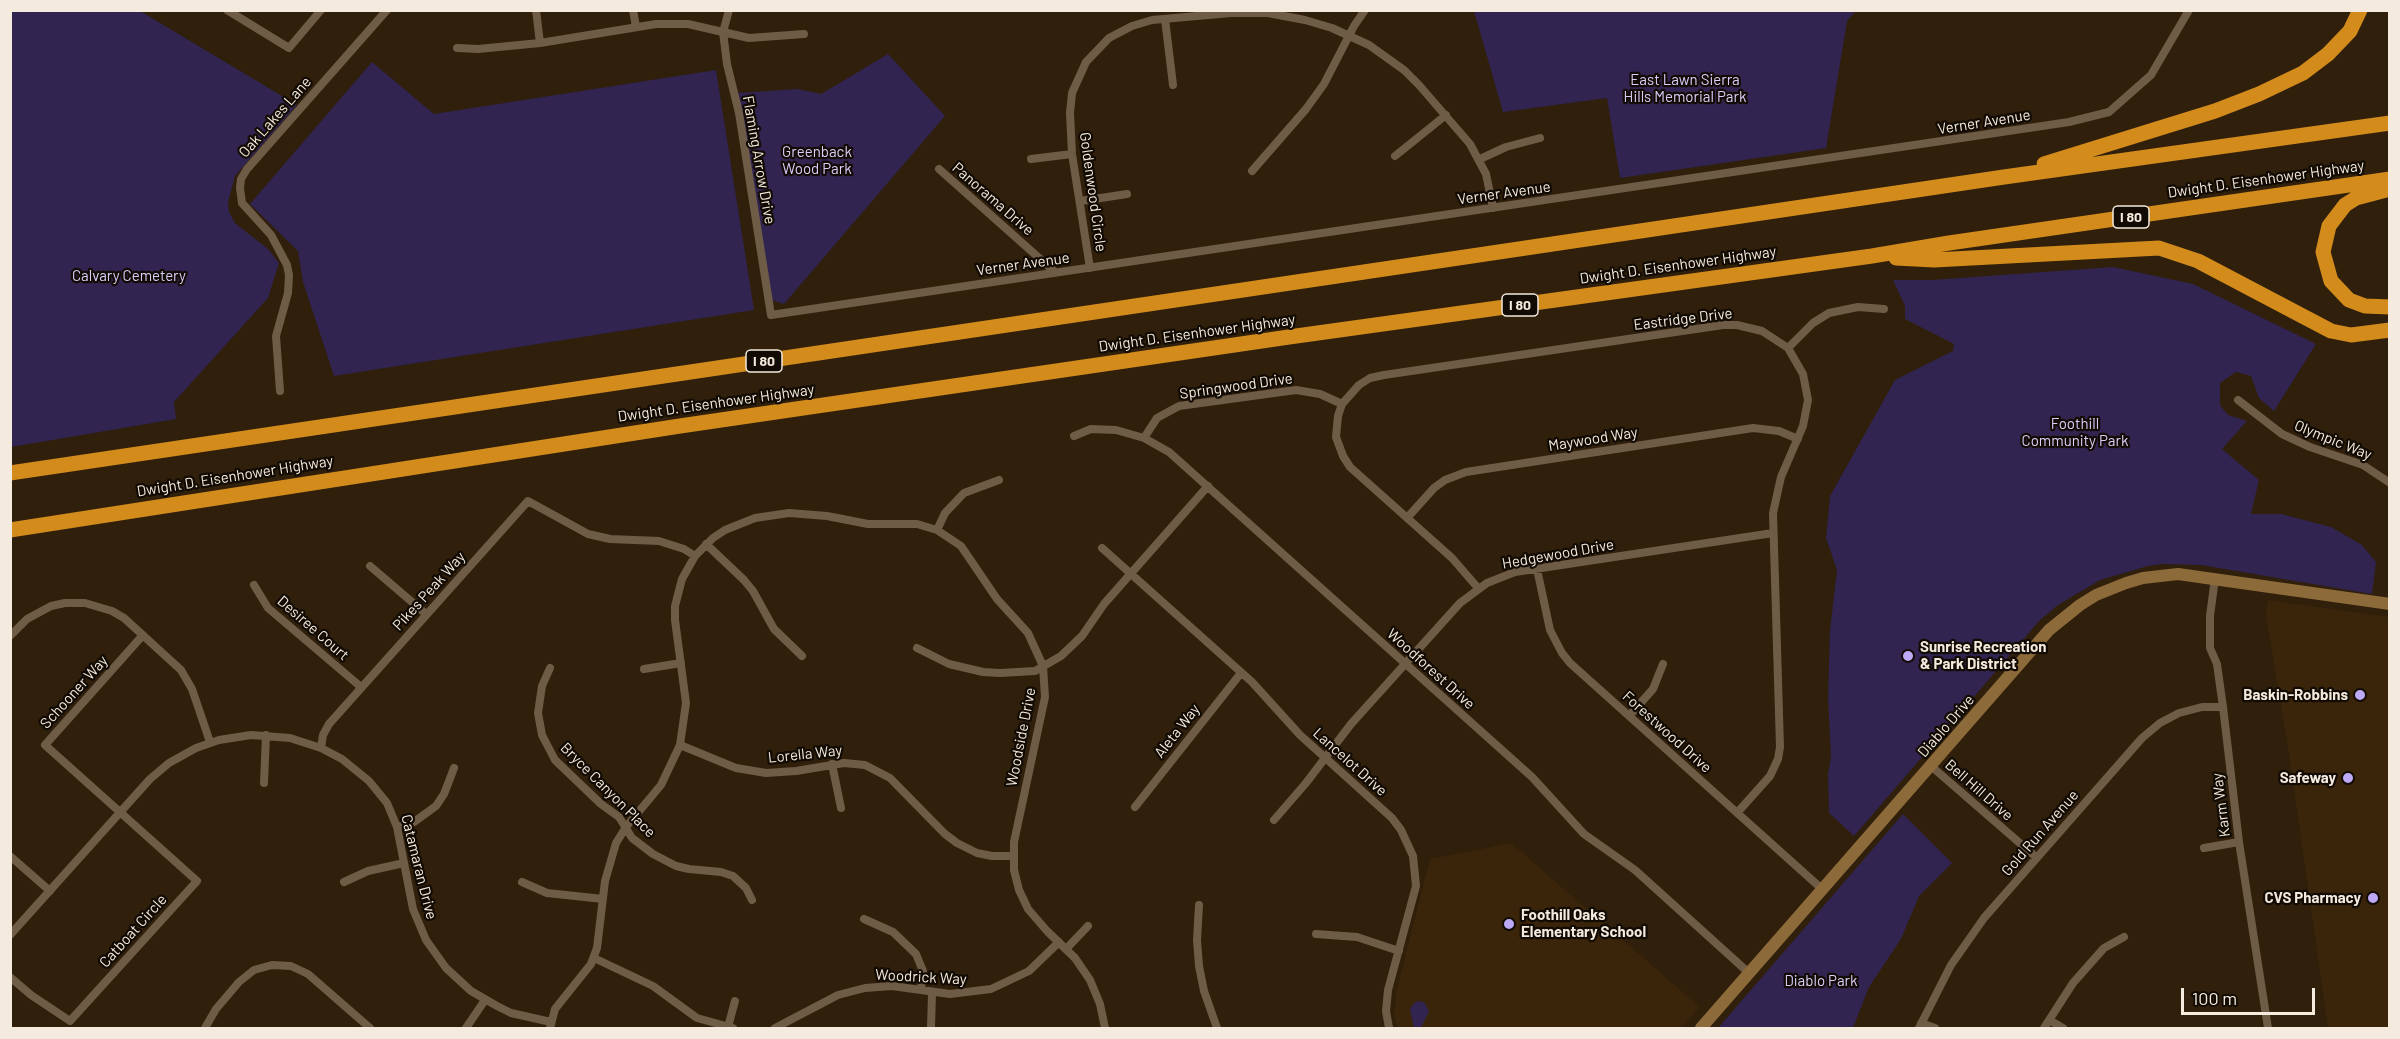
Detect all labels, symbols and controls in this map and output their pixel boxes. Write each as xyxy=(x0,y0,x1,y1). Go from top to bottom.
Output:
park label: East Lawn Sierra Hills Memorial Park xyxy=(1624,71,1746,106)
street label: Oak Lakes Lane xyxy=(235,73,315,161)
street label: Flaming Arrow Drive xyxy=(739,94,779,226)
street label: Verner Avenue xyxy=(1936,106,2032,138)
street label: Goldenwood Circle xyxy=(1076,131,1110,253)
park label: Greenback Wood Park xyxy=(782,143,852,178)
street label: Dwight D. Eisenhower Highway xyxy=(2167,156,2365,202)
street label: Panorama Drive xyxy=(949,159,1037,239)
street label: Verner Avenue xyxy=(1456,178,1552,208)
road number: I 80 xyxy=(2113,206,2149,228)
street label: Dwight D. Eisenhower Highway xyxy=(1579,242,1777,288)
street label: Verner Avenue xyxy=(975,249,1071,279)
park label: Calvary Cemetery xyxy=(72,267,186,285)
road number: I 80 xyxy=(1502,294,1538,316)
street label: Eastridge Drive xyxy=(1633,304,1733,334)
street label: Dwight D. Eisenhower Highway xyxy=(1098,310,1296,356)
road number: I 80 xyxy=(746,350,782,372)
street label: Springwood Drive xyxy=(1178,369,1294,403)
street label: Dwight D. Eisenhower Highway xyxy=(617,380,815,426)
park label: Foothill Community Park xyxy=(2022,415,2128,450)
street label: Olympic Way xyxy=(2292,416,2374,464)
street label: Maywood Way xyxy=(1547,423,1639,455)
street label: Dwight D. Eisenhower Highway xyxy=(136,452,334,500)
street label: Hedgewood Drive xyxy=(1501,535,1615,573)
street label: Pikes Peak Way xyxy=(389,548,469,634)
street label: Desiree Court xyxy=(274,592,352,664)
street label: Woodforest Drive xyxy=(1383,625,1479,713)
place label: Sunrise Recreation & Park District xyxy=(1920,638,2046,673)
marker: Sunrise Recreation & Park District xyxy=(1901,649,1915,663)
street label: Schooner Way xyxy=(36,652,112,732)
street label: Woodside Drive xyxy=(1003,686,1039,788)
place label: Baskin-Robbins xyxy=(2243,686,2348,704)
street label: Forestwood Drive xyxy=(1619,687,1715,777)
marker: Baskin-Robbins xyxy=(2353,688,2367,702)
street label: Diablo Drive xyxy=(1914,691,1978,761)
street label: Aleta Way xyxy=(1150,700,1204,762)
street label: Lancelot Drive xyxy=(1309,724,1391,800)
street label: Bryce Canyon Place xyxy=(557,739,659,841)
street label: Lorella Way xyxy=(767,741,843,767)
street label: Bell Hill Drive xyxy=(1941,756,2017,824)
place label: Safeway xyxy=(2280,769,2336,787)
marker: Safeway xyxy=(2341,771,2355,785)
street label: Karm Way xyxy=(2208,772,2234,838)
street label: Gold Run Avenue xyxy=(1998,786,2082,880)
street label: Catamaran Drive xyxy=(397,813,441,921)
place label: CVS Pharmacy xyxy=(2264,889,2361,907)
street label: Catboat Circle xyxy=(96,891,170,971)
marker: CVS Pharmacy xyxy=(2366,891,2380,905)
place label: Foothill Oaks Elementary School xyxy=(1521,906,1646,941)
marker: Foothill Oaks Elementary School xyxy=(1502,917,1516,931)
street label: Woodrick Way xyxy=(875,966,967,988)
park label: Diablo Park xyxy=(1784,972,1858,990)
scale bar xyxy=(2184,976,2318,1014)
text: 100 m xyxy=(2192,987,2237,1009)

